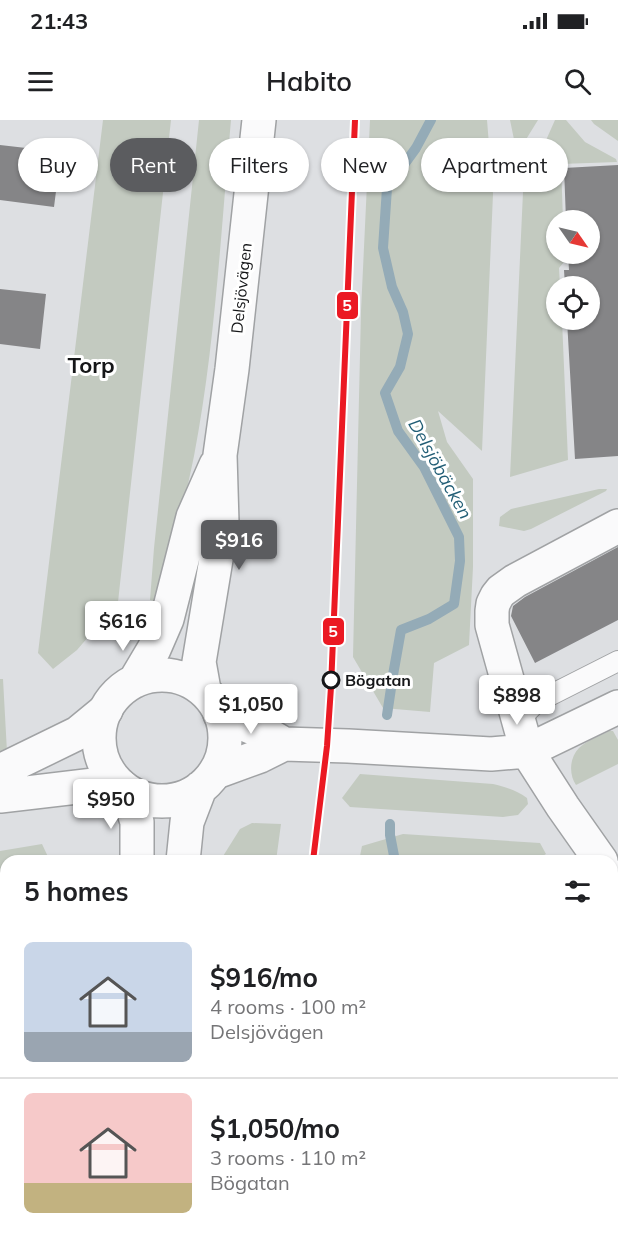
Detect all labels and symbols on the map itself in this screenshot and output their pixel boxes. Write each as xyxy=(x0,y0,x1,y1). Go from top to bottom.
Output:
north arrow xyxy=(546,210,600,264)
street label: Delsjövägen xyxy=(226,242,256,334)
line badge: 5 xyxy=(336,291,359,320)
text: 5 xyxy=(342,295,352,315)
district label: Torp xyxy=(67,351,115,379)
water label: Delsjöbäcken xyxy=(403,415,477,523)
pin: $916 xyxy=(203,520,275,571)
pin: $616 xyxy=(87,601,159,652)
line badge: 5 xyxy=(322,617,345,646)
text: 5 xyxy=(328,621,338,641)
place label: Bögatan xyxy=(345,670,411,690)
marker: Bögatan xyxy=(322,671,340,689)
pin: $898 xyxy=(481,675,553,726)
pin: $1,050 xyxy=(202,684,300,735)
pin: $950 xyxy=(75,779,147,830)

